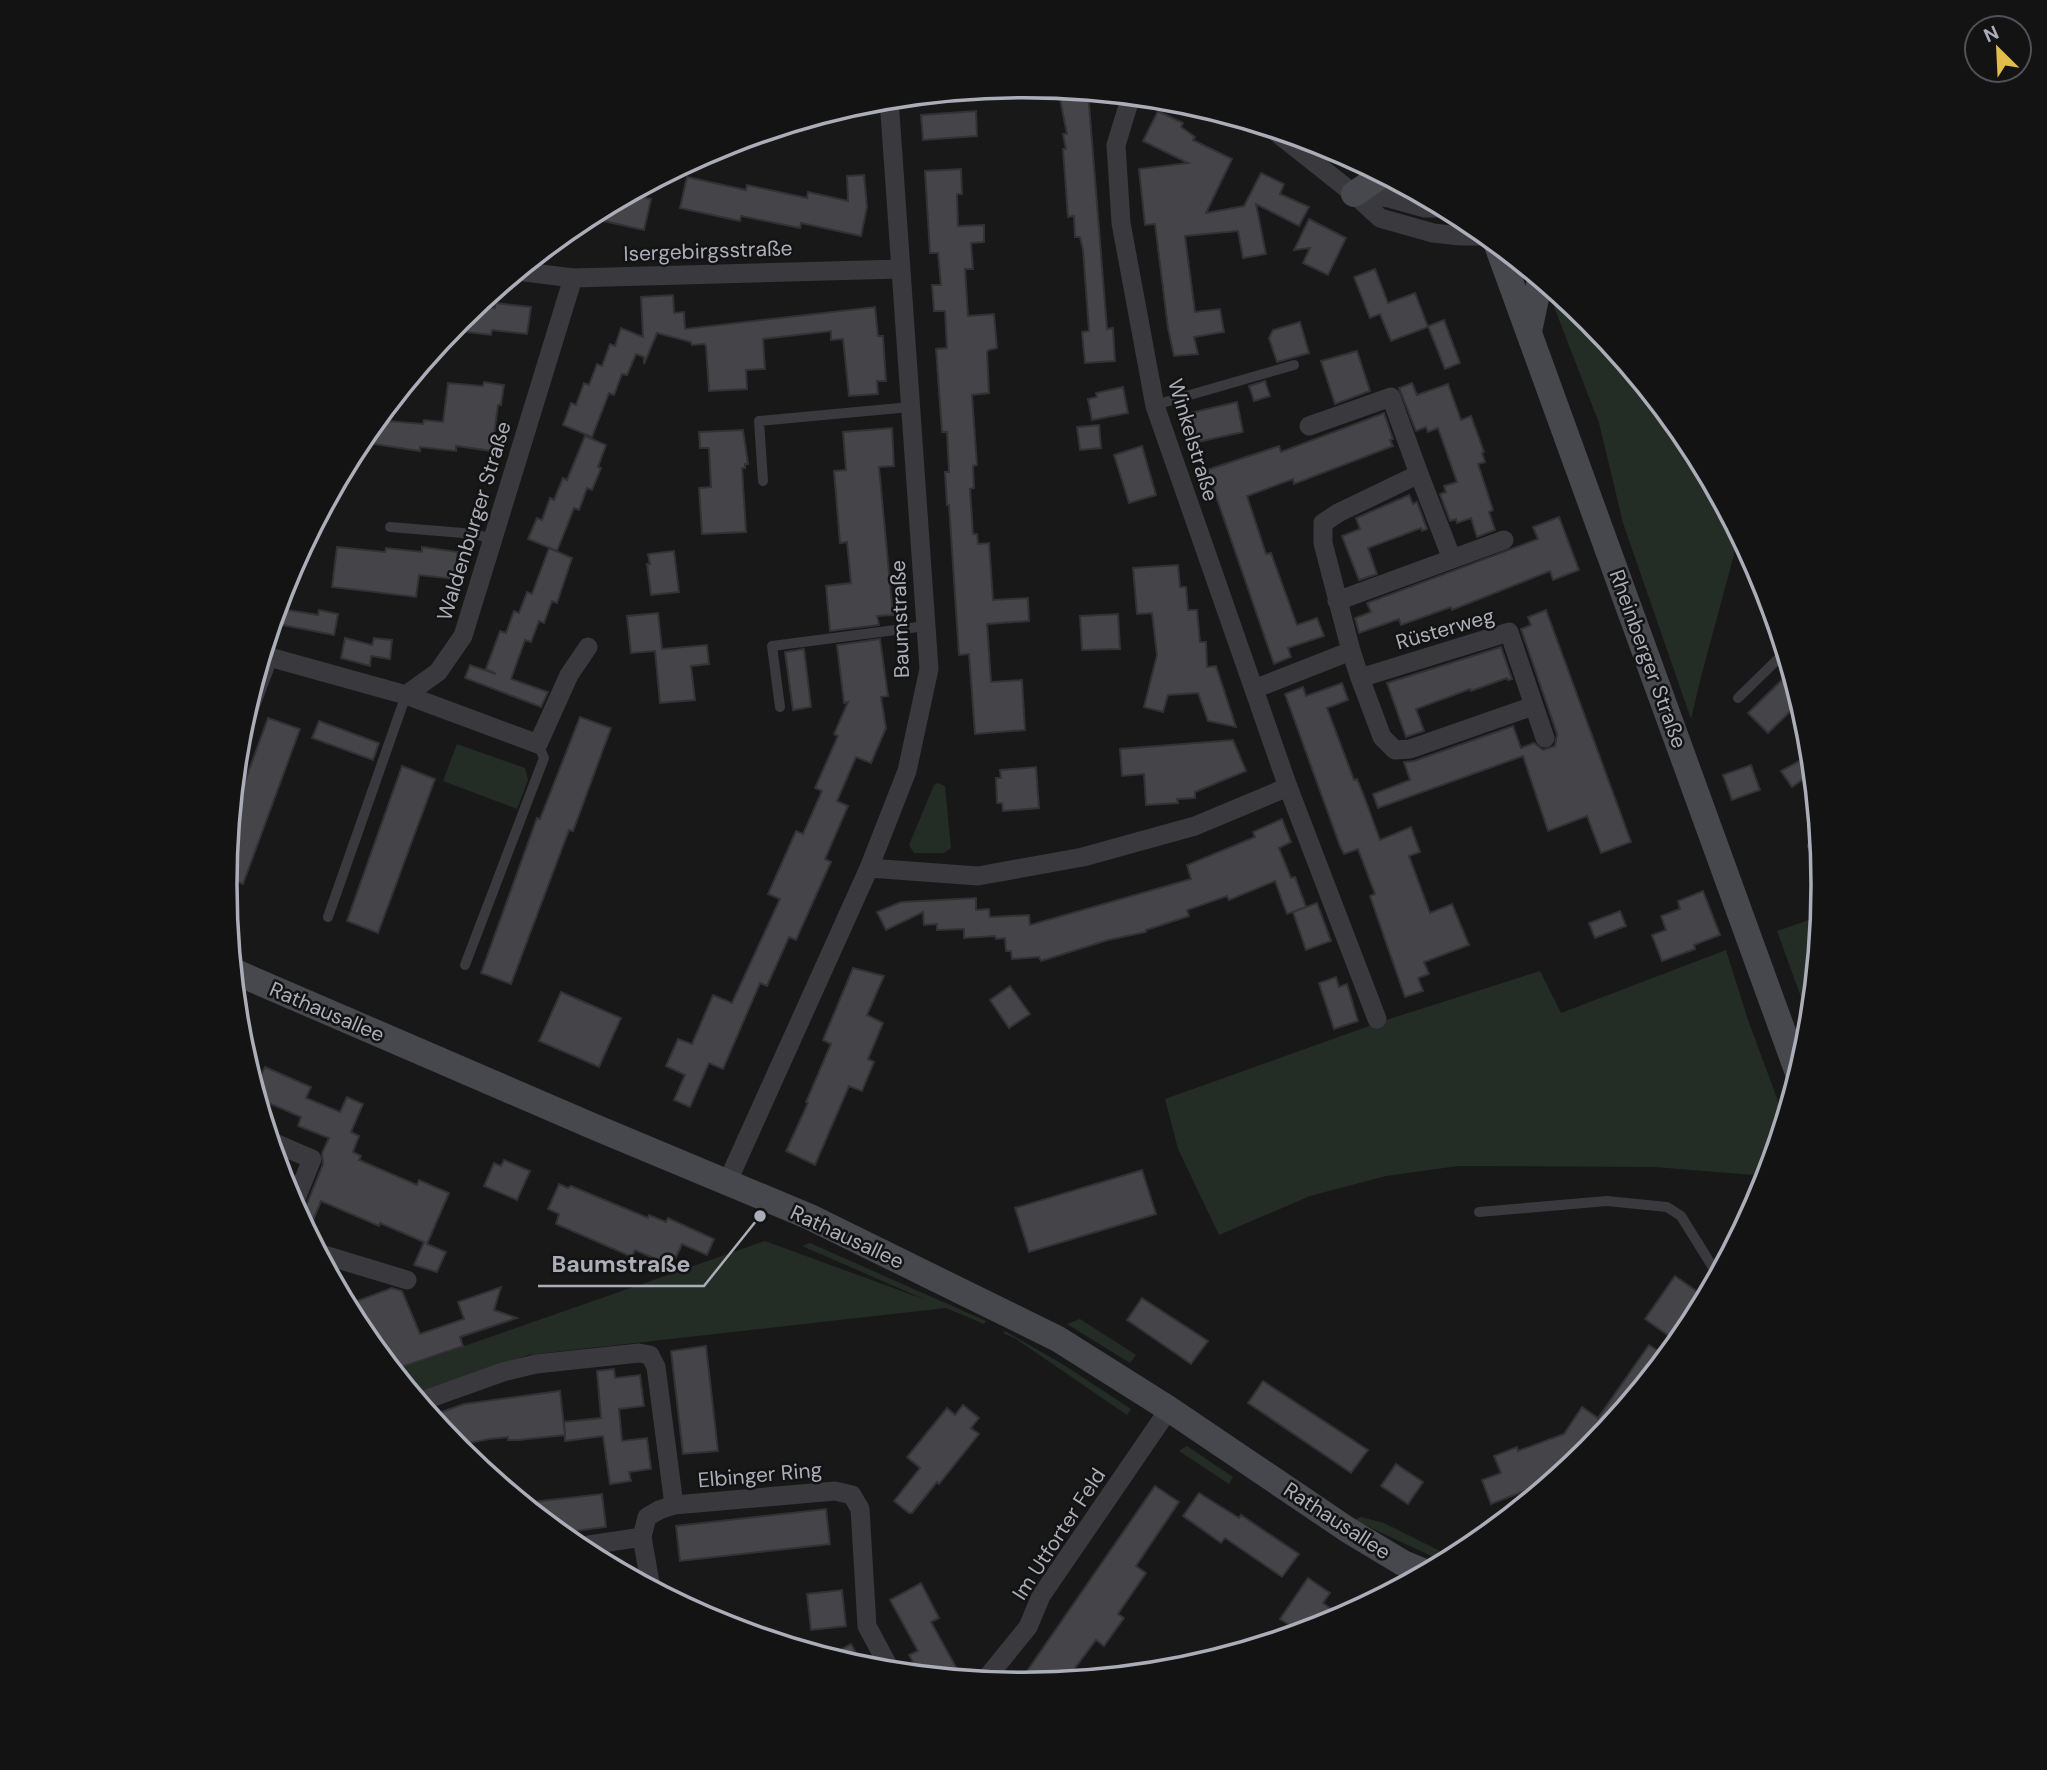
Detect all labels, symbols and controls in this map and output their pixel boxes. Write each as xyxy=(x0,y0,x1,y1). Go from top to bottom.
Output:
north arrow xyxy=(1963,14,2033,84)
text: N xyxy=(1980,20,2003,48)
street label: Isergebirgsstraße xyxy=(623,234,793,268)
street label: Winkelstraße xyxy=(1161,375,1225,505)
street label: Waldenburger Straße xyxy=(430,418,518,624)
street label: Baumstraße xyxy=(884,560,916,678)
street label: Rheinberger Straße xyxy=(1603,566,1693,752)
street label: Rüsterweg xyxy=(1392,601,1498,656)
street label: Rathausallee xyxy=(265,975,389,1049)
street label: Rathausallee xyxy=(786,1198,908,1276)
callout: Baumstraße xyxy=(538,1242,704,1286)
text: Baumstraße xyxy=(552,1249,690,1279)
street label: Elbinger Ring xyxy=(697,1456,824,1494)
street label: Im Utforter Feld xyxy=(1006,1463,1112,1605)
street label: Rathausallee xyxy=(1278,1476,1396,1566)

